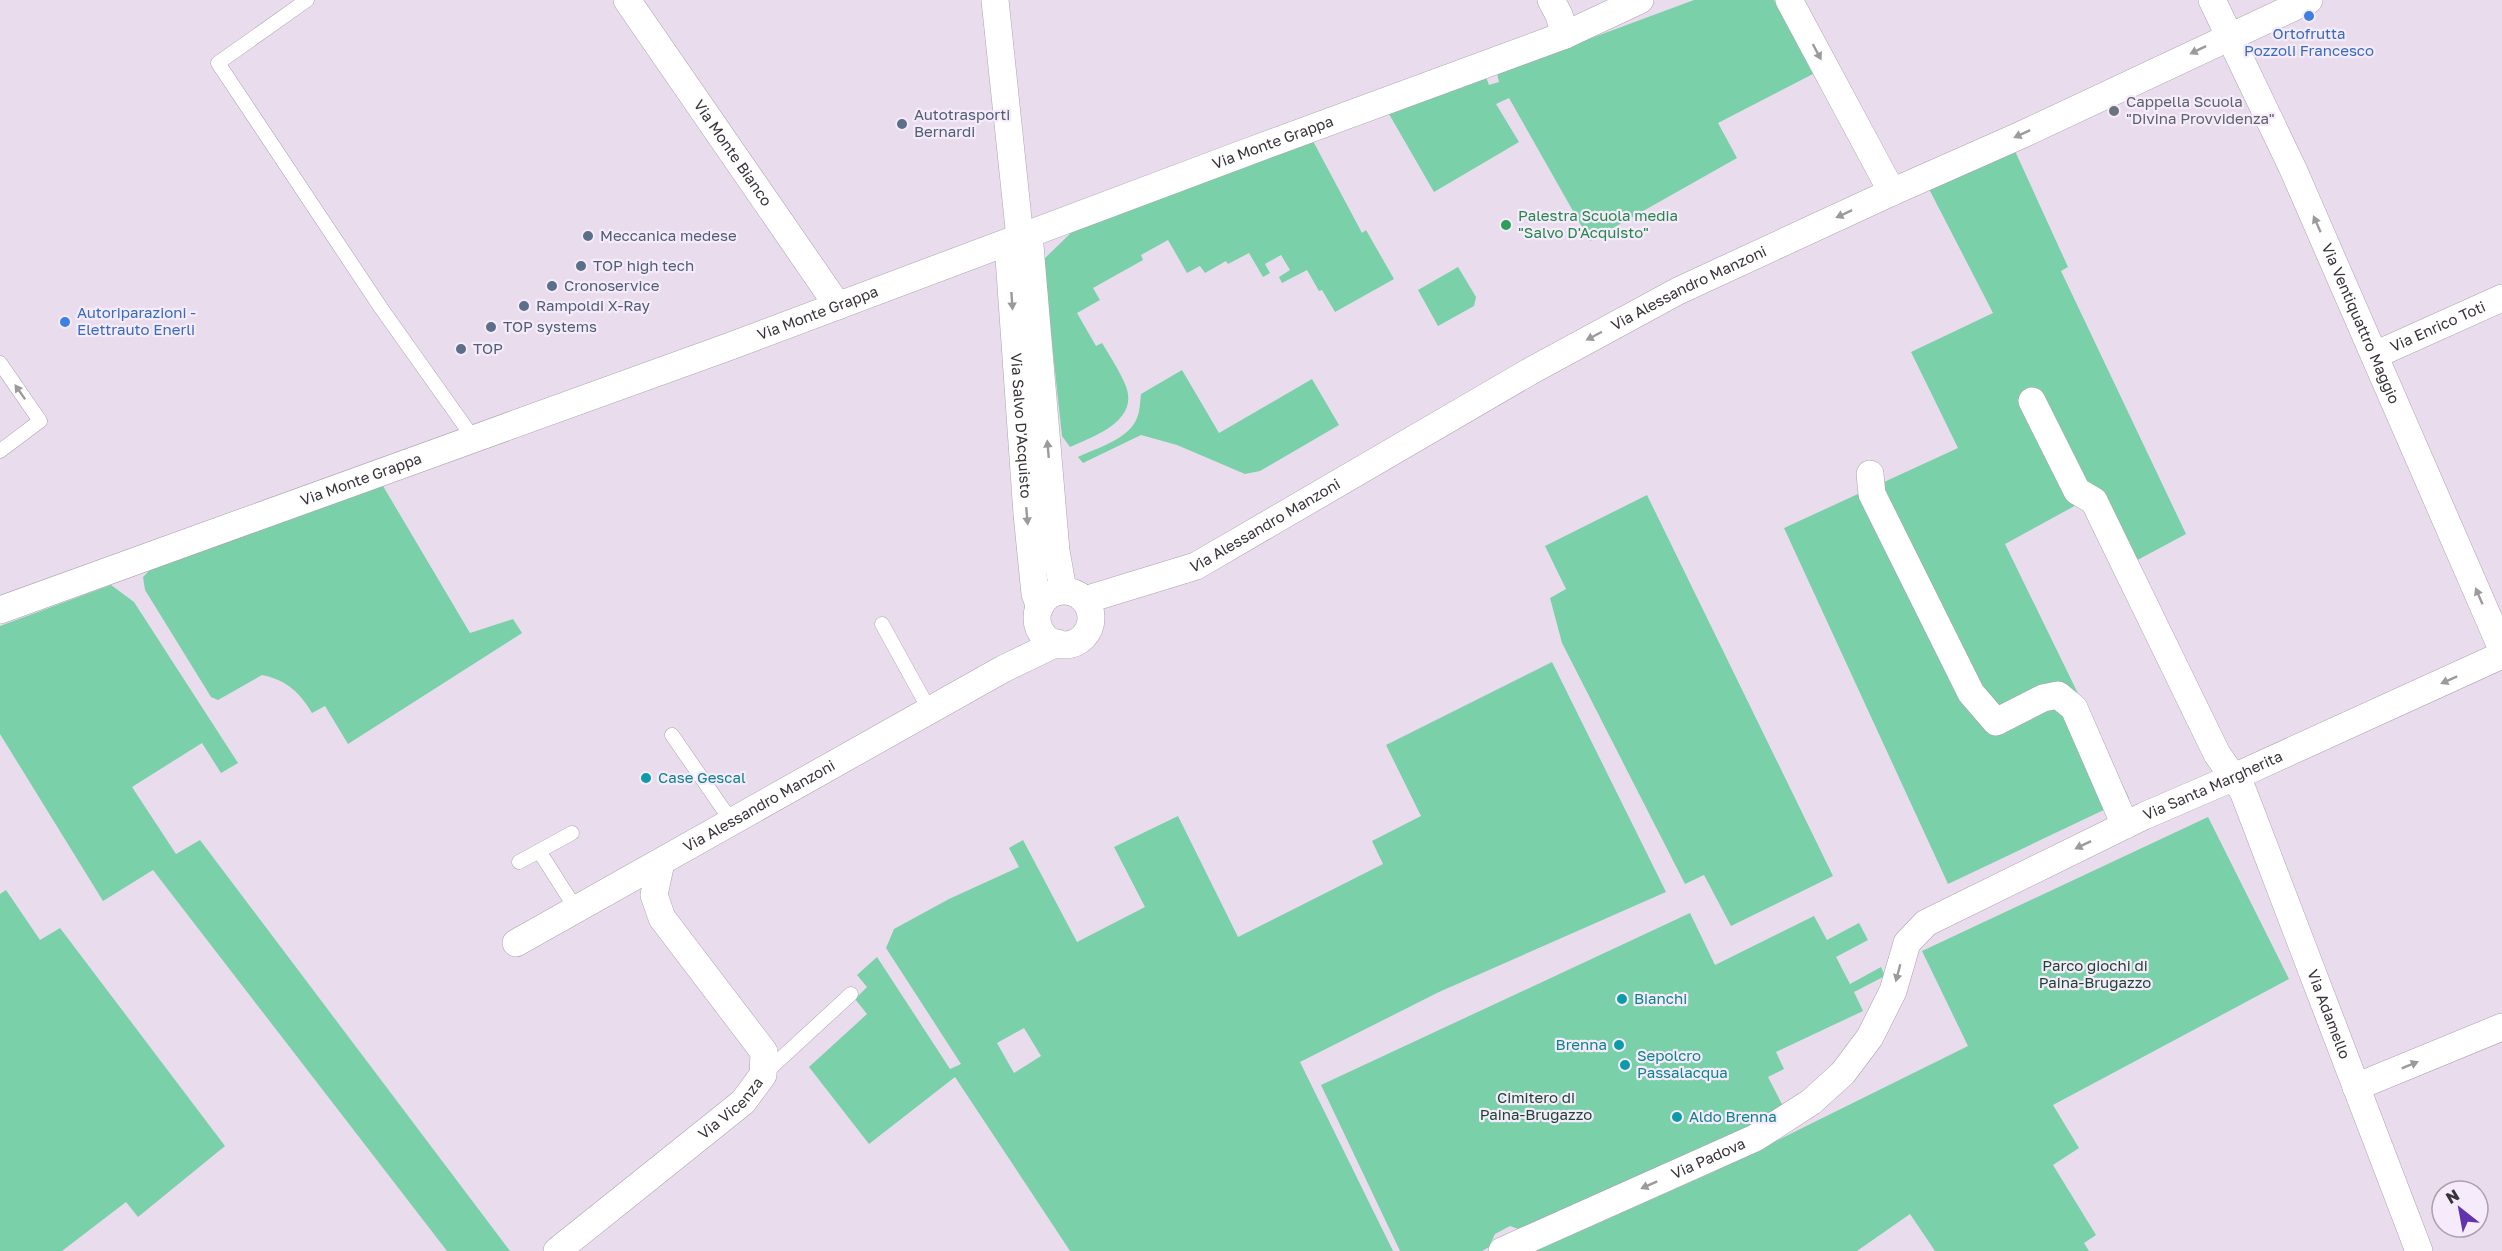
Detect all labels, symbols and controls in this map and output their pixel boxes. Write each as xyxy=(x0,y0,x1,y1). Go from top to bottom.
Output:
marker: Ortofrutta Pozzoli Francesco xyxy=(2302,9,2316,23)
place label: Ortofrutta Pozzoli Francesco xyxy=(2244,24,2374,59)
one-way arrow xyxy=(1812,43,1822,60)
one-way arrow xyxy=(2190,46,2207,55)
place label: Cappella Scuola "Divina Provvidenza" xyxy=(2126,92,2275,127)
street label: Via Monte Bianco xyxy=(691,96,776,209)
marker: Cappella Scuola "Divina Provvidenza" xyxy=(2107,104,2121,118)
place label: Autotrasporti Bernardi xyxy=(914,105,1010,140)
street label: Via Monte Grappa xyxy=(1210,111,1335,172)
marker: Autotrasporti Bernardi xyxy=(895,117,909,131)
one-way arrow xyxy=(2014,130,2031,139)
place label: Palestra Scuola media "Salvo D'Acquisto" xyxy=(1518,206,1678,241)
one-way arrow xyxy=(1836,209,1853,218)
one-way arrow xyxy=(2312,215,2322,233)
marker: Palestra Scuola media "Salvo D'Acquisto" xyxy=(1499,218,1513,232)
place label: Meccanica medese xyxy=(600,226,737,244)
marker: Meccanica medese xyxy=(581,229,595,243)
street label: Via Ventiquattro Maggio xyxy=(2318,240,2404,406)
street label: Via Alessandro Manzoni xyxy=(1608,241,1769,334)
place label: TOP high tech xyxy=(593,256,694,274)
marker: TOP high tech xyxy=(574,259,588,273)
place label: Cronoservice xyxy=(564,276,660,294)
marker: Cronoservice xyxy=(545,279,559,293)
street label: Via Monte Grappa xyxy=(755,281,880,343)
one-way arrow xyxy=(1007,291,1017,310)
place label: Rampoldi X-Ray xyxy=(536,296,650,314)
street label: Via Enrico Toti xyxy=(2387,297,2488,355)
marker: Rampoldi X-Ray xyxy=(517,299,531,313)
place label: Autoriparazioni - Elettrauto Enerli xyxy=(77,303,196,338)
marker: Autoriparazioni - Elettrauto Enerli xyxy=(58,315,72,329)
place label: TOP systems xyxy=(503,317,597,335)
marker: TOP systems xyxy=(484,320,498,334)
one-way arrow xyxy=(1585,331,1602,341)
place label: TOP xyxy=(473,339,503,357)
marker: TOP xyxy=(454,342,468,356)
street label: Via Salvo D'Acquisto xyxy=(1008,352,1036,499)
one-way arrow xyxy=(15,384,26,400)
one-way arrow xyxy=(1043,440,1053,459)
street label: Via Monte Grappa xyxy=(298,448,424,509)
street label: Via Alessandro Manzoni xyxy=(1188,474,1343,575)
one-way arrow xyxy=(1023,507,1032,526)
one-way arrow xyxy=(2474,586,2484,604)
one-way arrow xyxy=(2441,676,2458,685)
street label: Via Santa Margherita xyxy=(2140,746,2285,823)
street label: Via Alessandro Manzoni xyxy=(680,755,838,855)
place label: Case Gescal xyxy=(658,768,746,786)
marker: Case Gescal xyxy=(639,771,653,785)
one-way arrow xyxy=(2075,840,2092,849)
park label: Parco giochi di Paina-Brugazzo xyxy=(2039,956,2151,991)
one-way arrow xyxy=(1893,964,1903,982)
street label: Via Adamello xyxy=(2304,967,2355,1061)
place label: Bianchi xyxy=(1634,989,1687,1007)
marker: Bianchi xyxy=(1615,992,1629,1006)
place label: Brenna xyxy=(1556,1035,1607,1053)
marker: Brenna xyxy=(1612,1038,1626,1052)
place label: Sepolcro Passalacqua xyxy=(1637,1046,1728,1081)
marker: Sepolcro Passalacqua xyxy=(1618,1058,1632,1072)
one-way arrow xyxy=(2401,1060,2419,1069)
street label: Via Vicenza xyxy=(694,1074,766,1142)
park label: Cimitero di Paina-Brugazzo xyxy=(1480,1088,1592,1123)
place label: Aldo Brenna xyxy=(1689,1107,1777,1125)
marker: Aldo Brenna xyxy=(1670,1110,1684,1124)
street label: Via Padova xyxy=(1668,1134,1748,1182)
north arrow xyxy=(2430,1179,2490,1239)
one-way arrow xyxy=(1640,1181,1657,1190)
text: N xyxy=(2442,1184,2463,1208)

